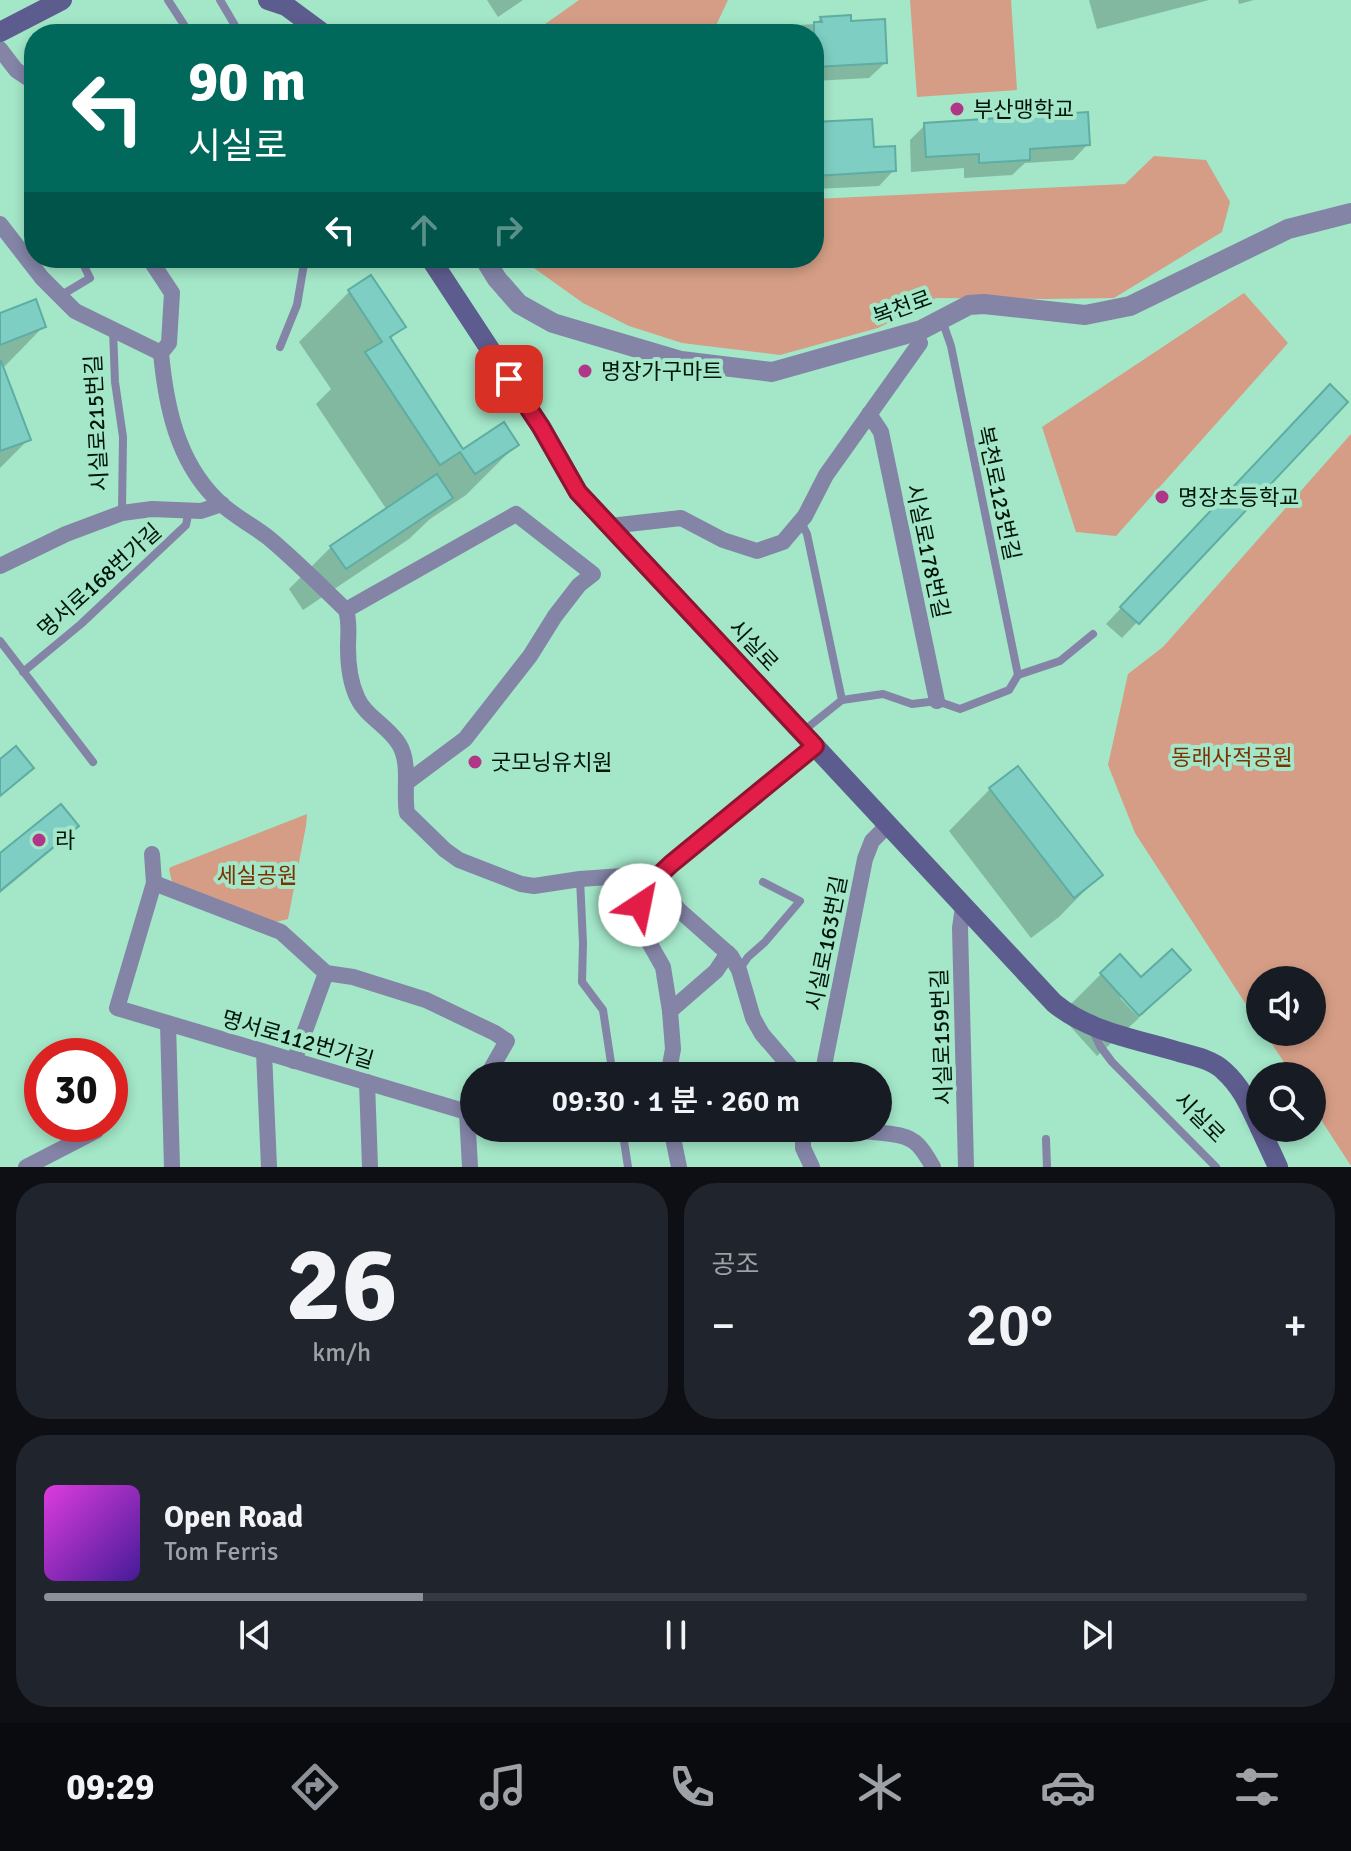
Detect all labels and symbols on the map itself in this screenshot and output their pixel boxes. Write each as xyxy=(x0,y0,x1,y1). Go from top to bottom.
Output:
place label: 부산맹학교 xyxy=(973,96,1074,123)
marker: 부산맹학교 xyxy=(948,100,966,118)
street label: 복천로 xyxy=(869,284,935,331)
pin xyxy=(475,345,543,413)
street label: 시실로215번길 xyxy=(79,354,114,492)
place label: 명장가구마트 xyxy=(601,358,722,385)
marker: 명장가구마트 xyxy=(576,362,594,380)
street label: 복천로123번길 xyxy=(971,423,1026,563)
street label: 시실로178번길 xyxy=(900,481,955,621)
place label: 명장초등학교 xyxy=(1178,484,1299,511)
marker: 명장초등학교 xyxy=(1153,488,1171,506)
street label: 명서로168번가길 xyxy=(32,518,167,643)
street label: 시실로 xyxy=(723,614,784,677)
park label: 동래사적공원 xyxy=(1171,744,1293,771)
place label: 굿모닝유치원 xyxy=(491,749,612,776)
marker: 굿모닝유치원 xyxy=(466,753,484,771)
place label: 라 xyxy=(55,827,75,854)
marker: 라 xyxy=(30,831,48,849)
park label: 세실공원 xyxy=(217,862,297,889)
position arrow xyxy=(598,863,682,947)
street label: 시실로163번길 xyxy=(800,873,853,1013)
street label: 시실로159번길 xyxy=(926,968,957,1106)
street label: 명서로112번가길 xyxy=(219,1005,377,1074)
speed limit sign: 30 xyxy=(24,1038,128,1142)
street label: 시실로 xyxy=(1169,1086,1231,1148)

